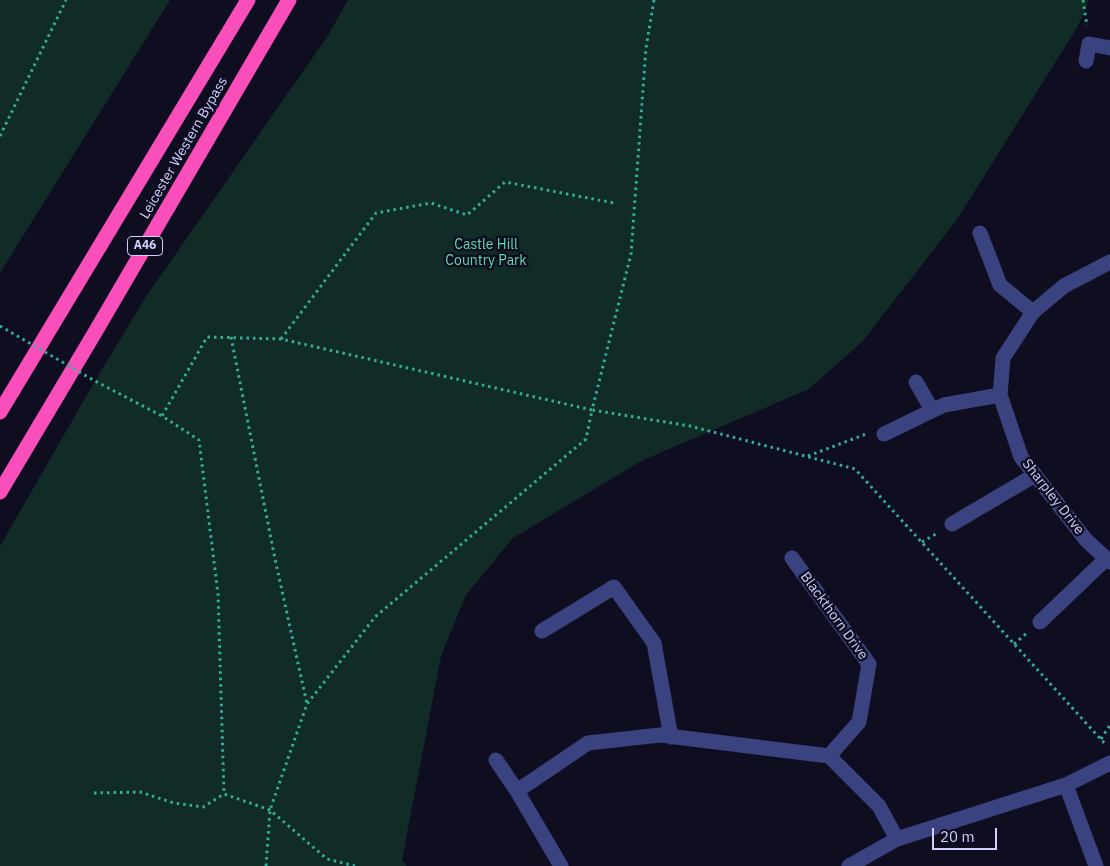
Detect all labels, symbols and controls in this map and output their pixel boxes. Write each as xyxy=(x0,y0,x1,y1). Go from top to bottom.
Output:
street label: Leicester Western Bypass xyxy=(136,74,232,222)
road number: A46 xyxy=(128,237,162,256)
park label: Castle Hill Country Park xyxy=(445,237,527,270)
street label: Sharpley Drive xyxy=(1018,456,1088,538)
street label: Blackthorn Drive xyxy=(797,569,871,663)
scale bar xyxy=(935,818,1000,850)
text: 20 m xyxy=(940,827,975,846)

